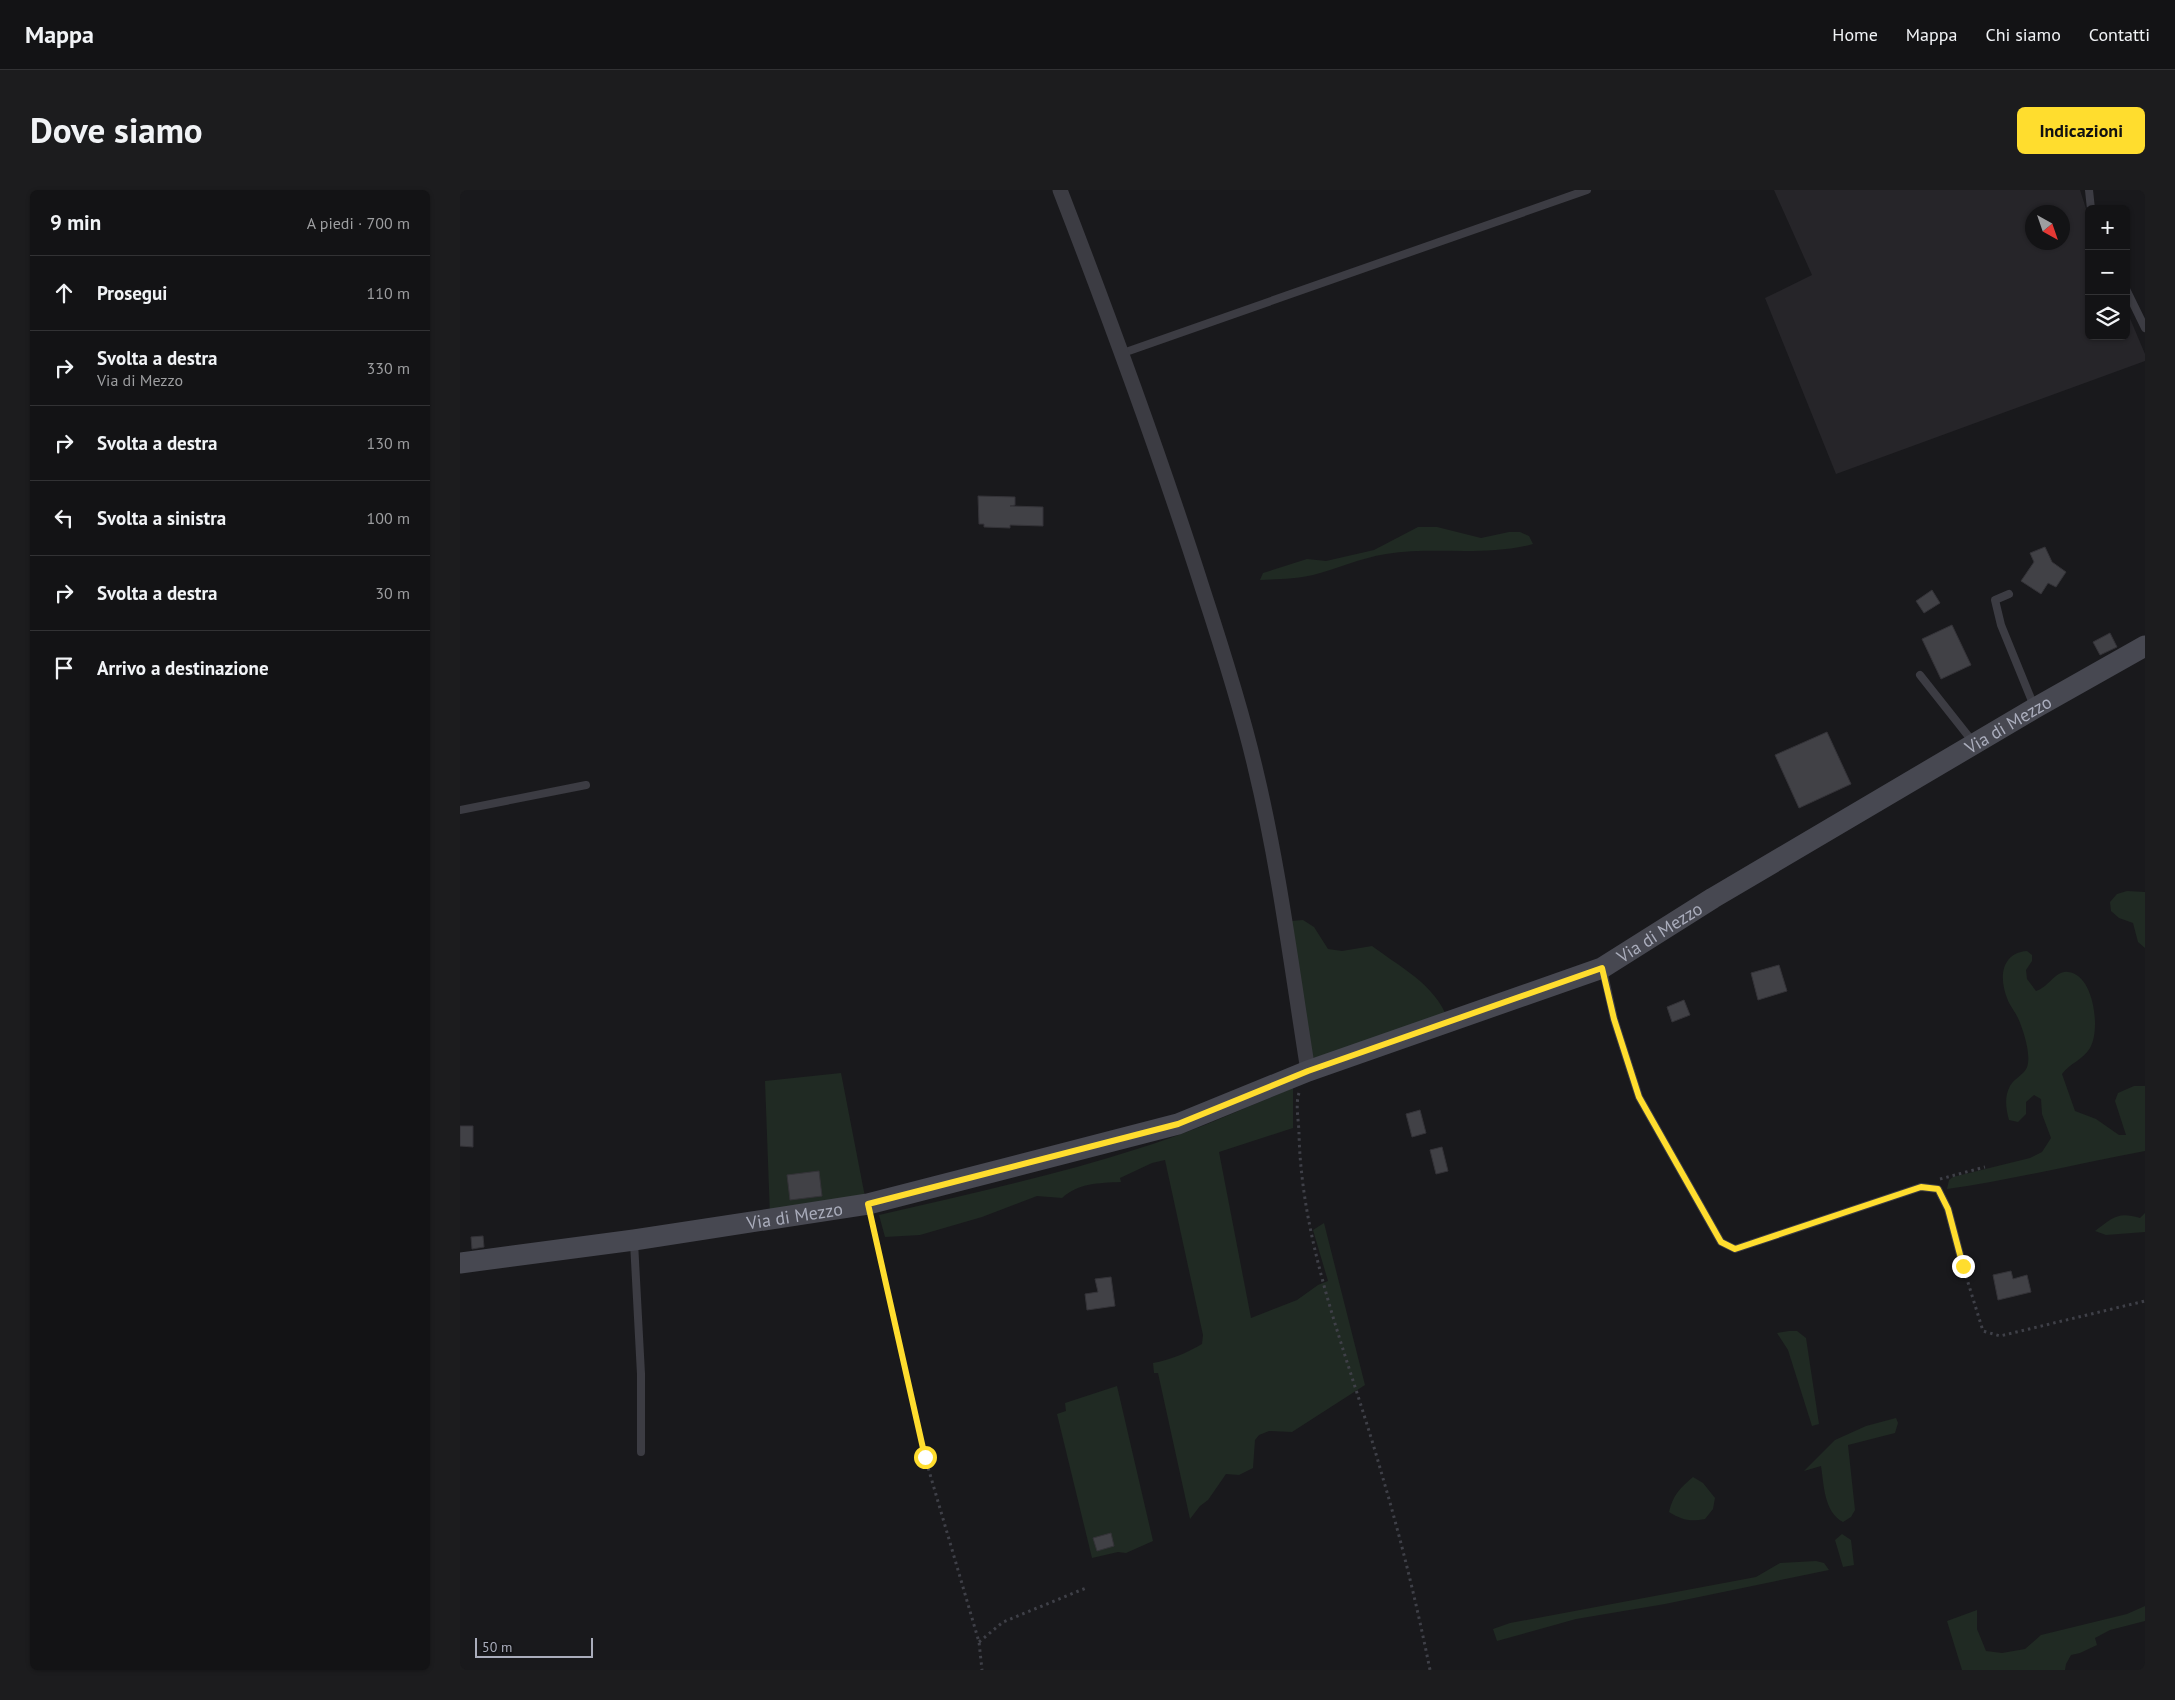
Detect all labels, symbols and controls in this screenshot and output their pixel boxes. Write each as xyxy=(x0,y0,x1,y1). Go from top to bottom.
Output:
text: Mappa xyxy=(25,19,94,50)
text: Home xyxy=(1832,23,1878,46)
text: Mappa xyxy=(1906,23,1957,46)
text: Chi siamo xyxy=(1985,23,2061,46)
text: Contatti xyxy=(2089,23,2150,46)
text: Dove siamo xyxy=(30,107,203,153)
button: Indicazioni xyxy=(2017,107,2145,154)
north arrow xyxy=(2025,205,2070,250)
map controls xyxy=(2085,205,2130,340)
button: + xyxy=(2085,205,2130,250)
text: 9 min xyxy=(50,209,101,236)
text: A piedi · 700 m xyxy=(307,213,410,233)
button: − xyxy=(2085,250,2130,295)
icon: ahead xyxy=(50,279,78,307)
text: Prosegui xyxy=(97,281,167,305)
text: 110 m xyxy=(367,283,410,303)
button: layers xyxy=(2085,295,2130,340)
text: Svolta a destra xyxy=(97,346,218,370)
icon: right xyxy=(50,354,78,382)
text: 330 m xyxy=(367,358,410,378)
text: Via di Mezzo xyxy=(97,370,183,390)
icon: right xyxy=(50,429,78,457)
text: Svolta a destra xyxy=(97,431,218,455)
text: 130 m xyxy=(367,433,410,453)
icon: left xyxy=(50,504,78,532)
text: Svolta a sinistra xyxy=(97,506,226,530)
text: 100 m xyxy=(367,508,410,528)
icon: right xyxy=(50,579,78,607)
text: Svolta a destra xyxy=(97,581,218,605)
text: 30 m xyxy=(375,583,410,603)
icon: arrive xyxy=(50,654,78,682)
text: Arrivo a destinazione xyxy=(97,656,269,680)
street label: Via di Mezzo xyxy=(1960,690,2055,759)
street label: Via di Mezzo xyxy=(1611,896,1706,968)
street label: Via di Mezzo xyxy=(744,1197,844,1234)
route end xyxy=(1952,1255,1975,1278)
route start xyxy=(914,1446,937,1469)
scale bar xyxy=(475,1635,592,1658)
text: 50 m xyxy=(482,1638,512,1656)

